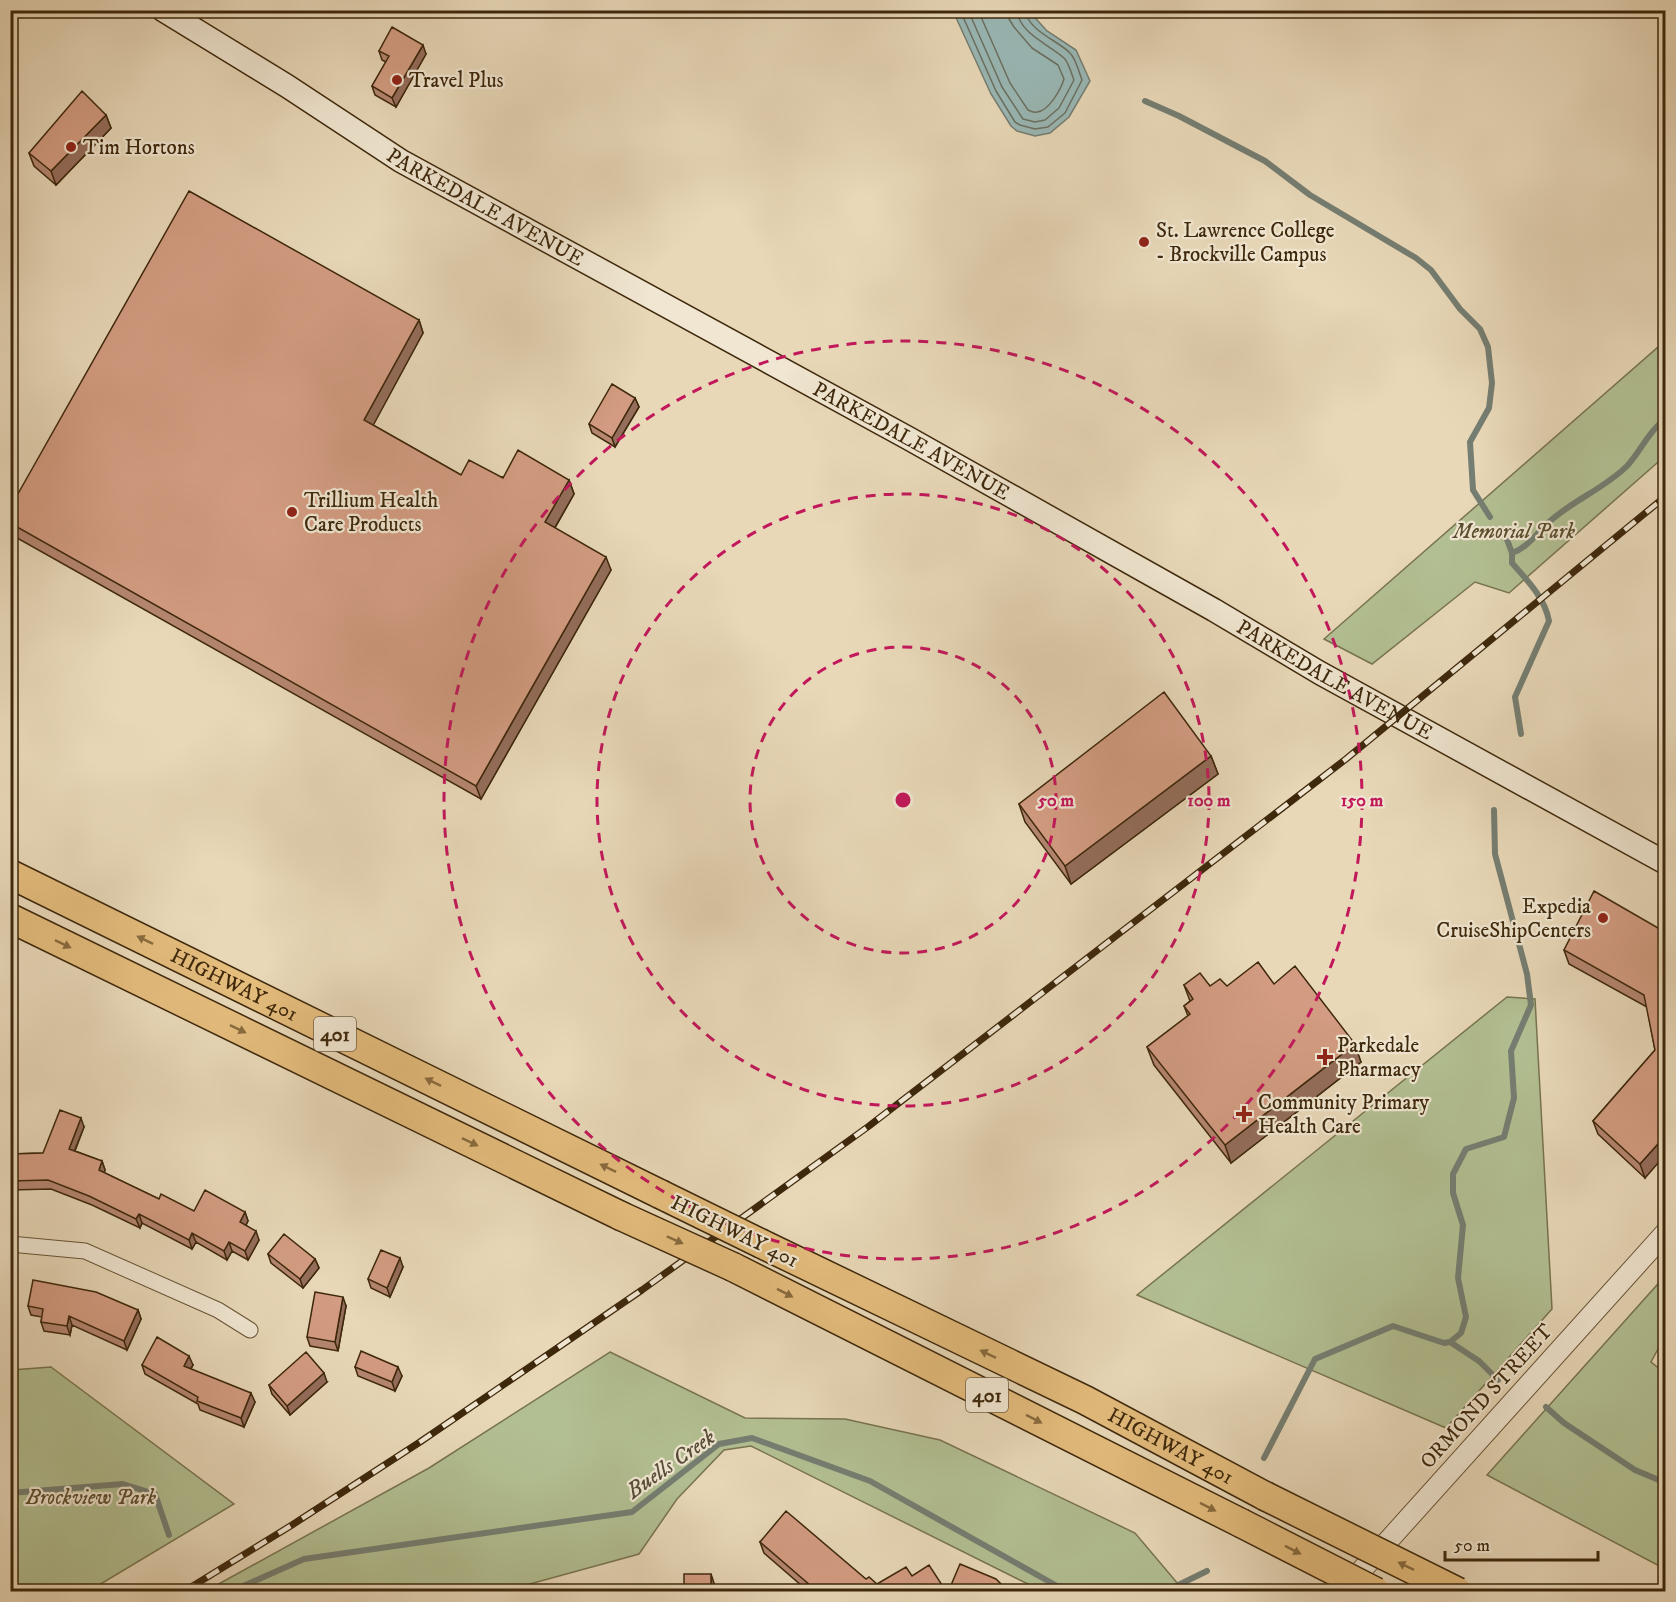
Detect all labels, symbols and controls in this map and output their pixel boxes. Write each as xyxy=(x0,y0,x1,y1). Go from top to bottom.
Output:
place label: Travel Plus xyxy=(409,68,504,94)
marker: Travel Plus xyxy=(390,73,404,87)
place label: Tim Hortons xyxy=(83,135,195,161)
marker: Tim Hortons xyxy=(64,140,78,154)
street label: PARKEDALE AVENUE xyxy=(381,143,588,272)
place label: St. Lawrence College - Brockville Campus xyxy=(1156,218,1335,268)
marker: St. Lawrence College - Brockville Campus xyxy=(1137,235,1151,249)
street label: PARKEDALE AVENUE xyxy=(808,377,1014,507)
place label: Trillium Health Care Products xyxy=(304,488,438,538)
marker: Trillium Health Care Products xyxy=(285,505,299,519)
park label: Memorial Park xyxy=(1451,519,1575,545)
street label: PARKEDALE AVENUE xyxy=(1232,614,1437,746)
centre of rings xyxy=(893,790,913,810)
text: 50 m xyxy=(1037,790,1074,812)
text: 100 m xyxy=(1187,790,1231,812)
text: 150 m xyxy=(1341,790,1384,812)
place label: Expedia CruiseShipCenters xyxy=(1436,894,1591,944)
marker: Expedia CruiseShipCenters xyxy=(1596,911,1610,925)
one-way arrow xyxy=(136,935,153,945)
one-way arrow xyxy=(55,939,72,948)
street label: HIGHWAY 401 xyxy=(166,943,302,1028)
road number: 401 xyxy=(314,1017,356,1051)
one-way arrow xyxy=(230,1025,247,1034)
place label: Parkedale Pharmacy xyxy=(1337,1033,1422,1083)
marker: Parkedale Pharmacy xyxy=(1318,1050,1332,1064)
one-way arrow xyxy=(424,1077,441,1087)
place label: Community Primary Health Care xyxy=(1258,1090,1430,1140)
marker: Community Primary Health Care xyxy=(1235,1105,1253,1123)
one-way arrow xyxy=(462,1138,479,1147)
one-way arrow xyxy=(599,1164,616,1173)
street label: HIGHWAY 401 xyxy=(667,1190,803,1274)
one-way arrow xyxy=(666,1236,683,1245)
one-way arrow xyxy=(777,1288,794,1298)
street label: ORMOND STREET xyxy=(1415,1319,1559,1475)
one-way arrow xyxy=(980,1349,997,1358)
road number: 401 xyxy=(966,1378,1008,1412)
street label: HIGHWAY 401 xyxy=(1103,1403,1238,1491)
one-way arrow xyxy=(1026,1414,1043,1424)
water label: Buells Creek xyxy=(620,1423,721,1505)
park label: Brockview Park xyxy=(25,1485,156,1511)
one-way arrow xyxy=(1200,1502,1217,1512)
scale bar xyxy=(1445,1524,1598,1562)
text: 50 m xyxy=(1454,1535,1490,1557)
one-way arrow xyxy=(1284,1545,1301,1554)
one-way arrow xyxy=(1397,1561,1414,1570)

